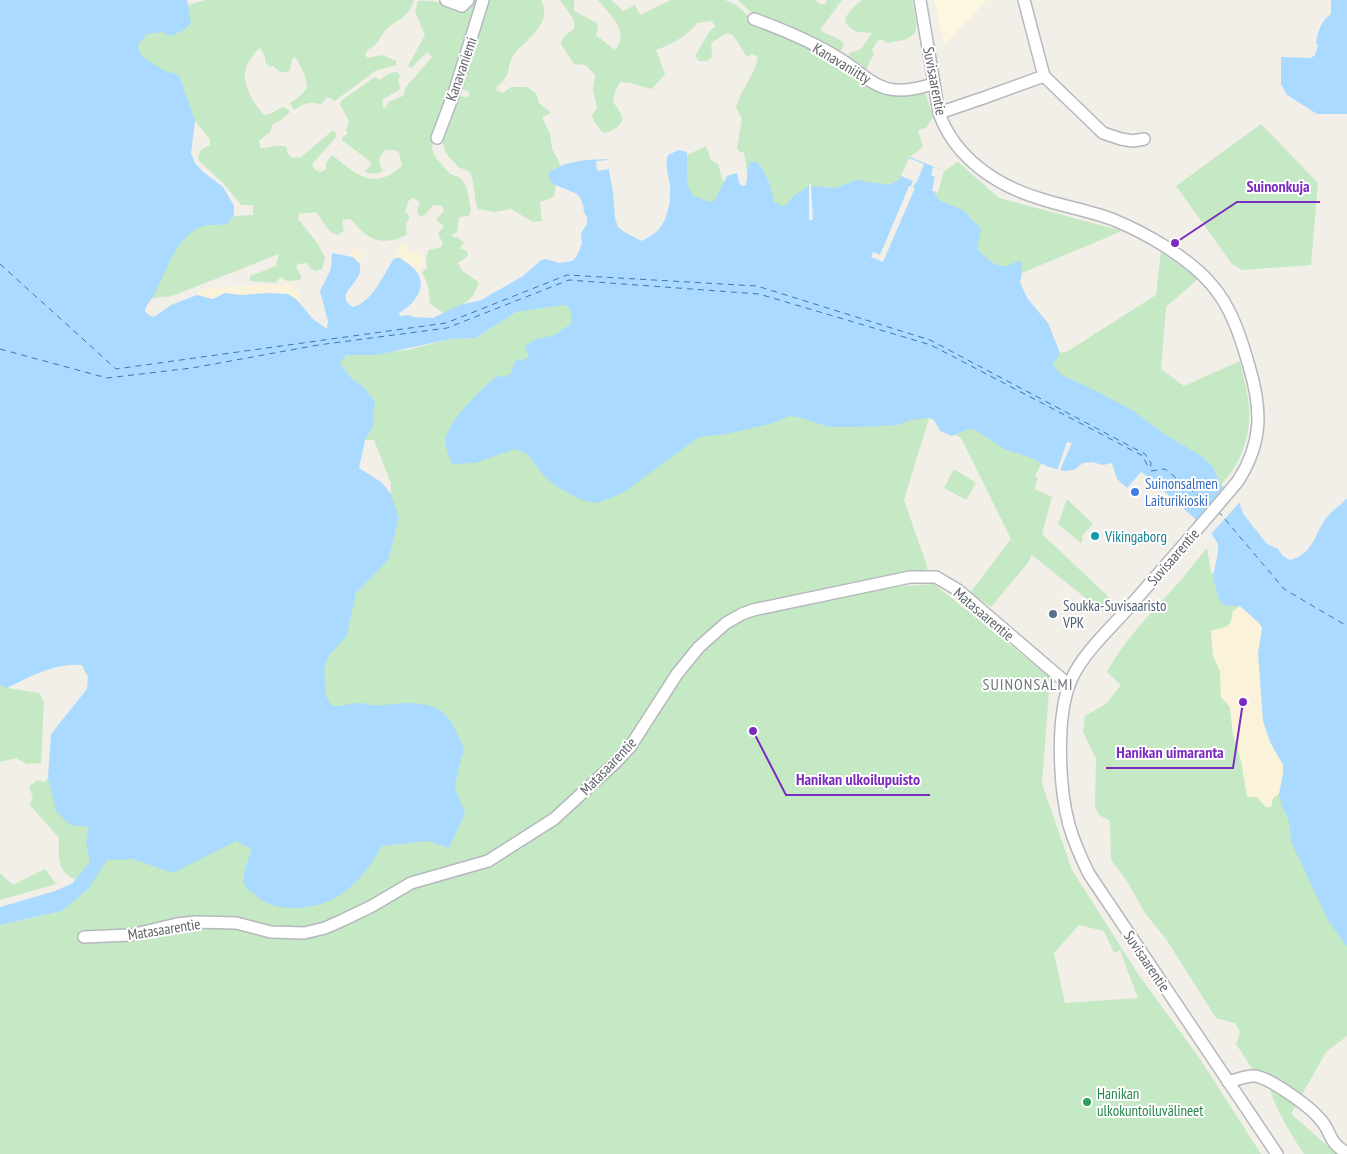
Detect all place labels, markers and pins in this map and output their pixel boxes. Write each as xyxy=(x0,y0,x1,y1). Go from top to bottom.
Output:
callout: Suinonkuja xyxy=(1237,171,1320,202)
place label: Suinonsalmen Laiturikioski xyxy=(1145,474,1218,510)
marker: Suinonsalmen Laiturikioski xyxy=(1129,486,1141,498)
place label: Vikingaborg xyxy=(1104,527,1167,546)
marker: Vikingaborg xyxy=(1089,530,1101,542)
place label: Soukka-Suvisaaristo VPK xyxy=(1062,596,1166,632)
marker: Soukka-Suvisaaristo VPK xyxy=(1047,608,1059,620)
callout: Hanikan uimaranta xyxy=(1106,737,1233,768)
callout: Hanikan ulkoilupuisto xyxy=(786,764,930,795)
place label: Hanikan ulkokuntoiluvälineet xyxy=(1097,1084,1203,1120)
marker: Hanikan ulkokuntoiluvälineet xyxy=(1081,1096,1093,1108)

